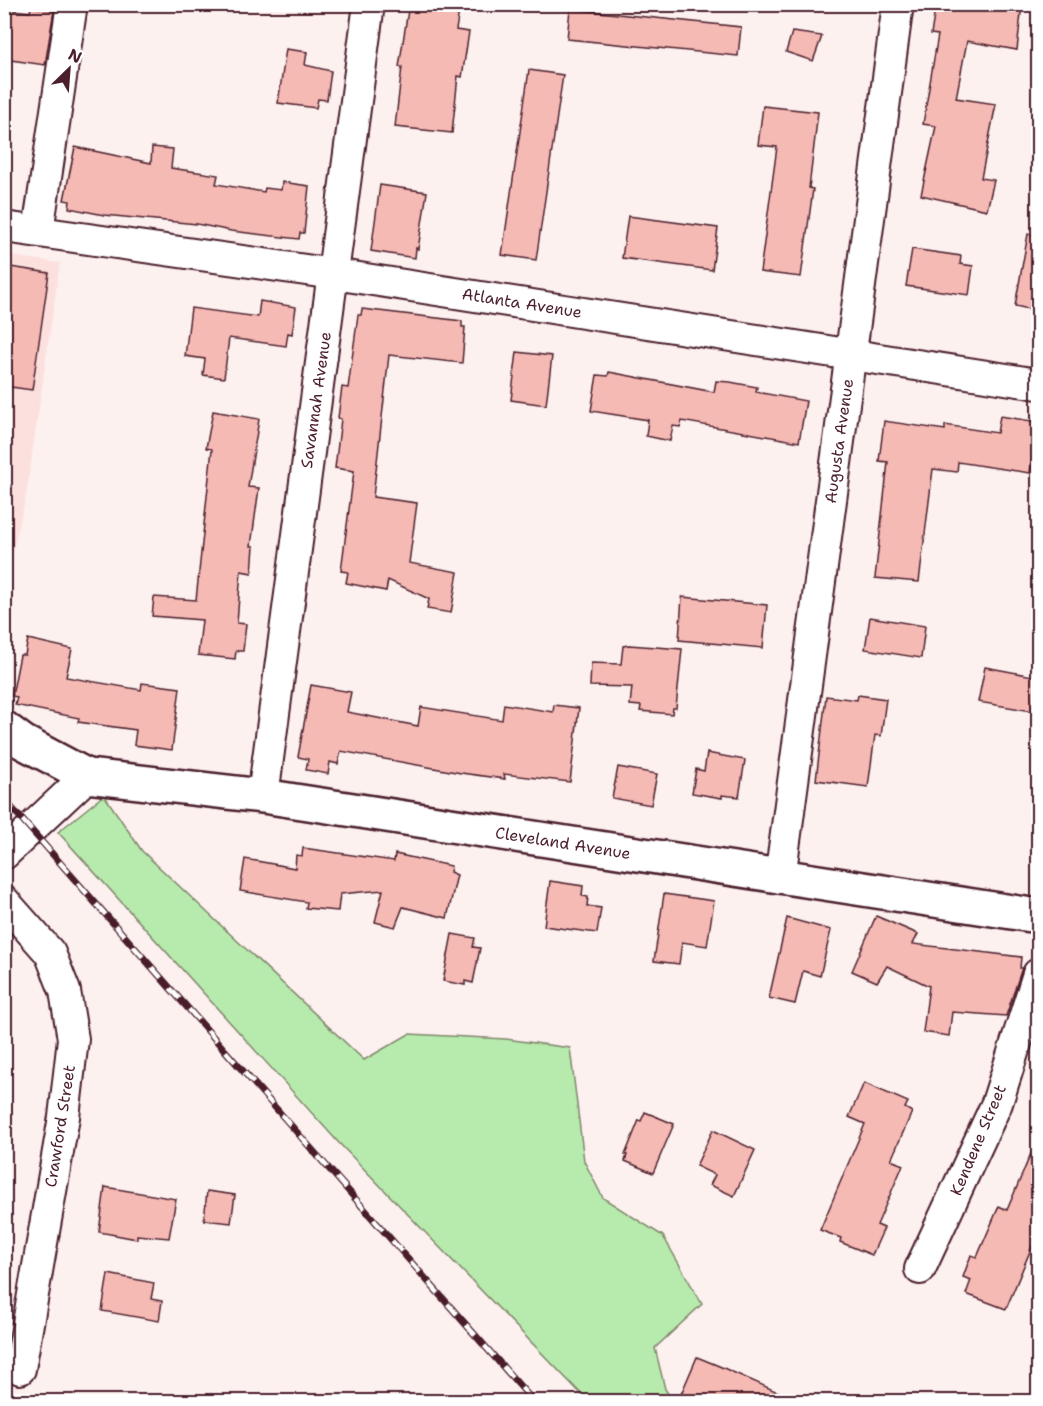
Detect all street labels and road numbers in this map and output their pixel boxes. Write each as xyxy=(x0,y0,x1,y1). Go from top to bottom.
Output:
street label: Atlanta Avenue xyxy=(461,283,583,323)
street label: Savannah Avenue xyxy=(296,330,336,470)
street label: Augusta Avenue xyxy=(820,377,858,505)
street label: Cleveland Avenue xyxy=(494,822,632,864)
street label: Crawford Street xyxy=(40,1063,80,1189)
street label: Kendene Street xyxy=(945,1081,1011,1199)

